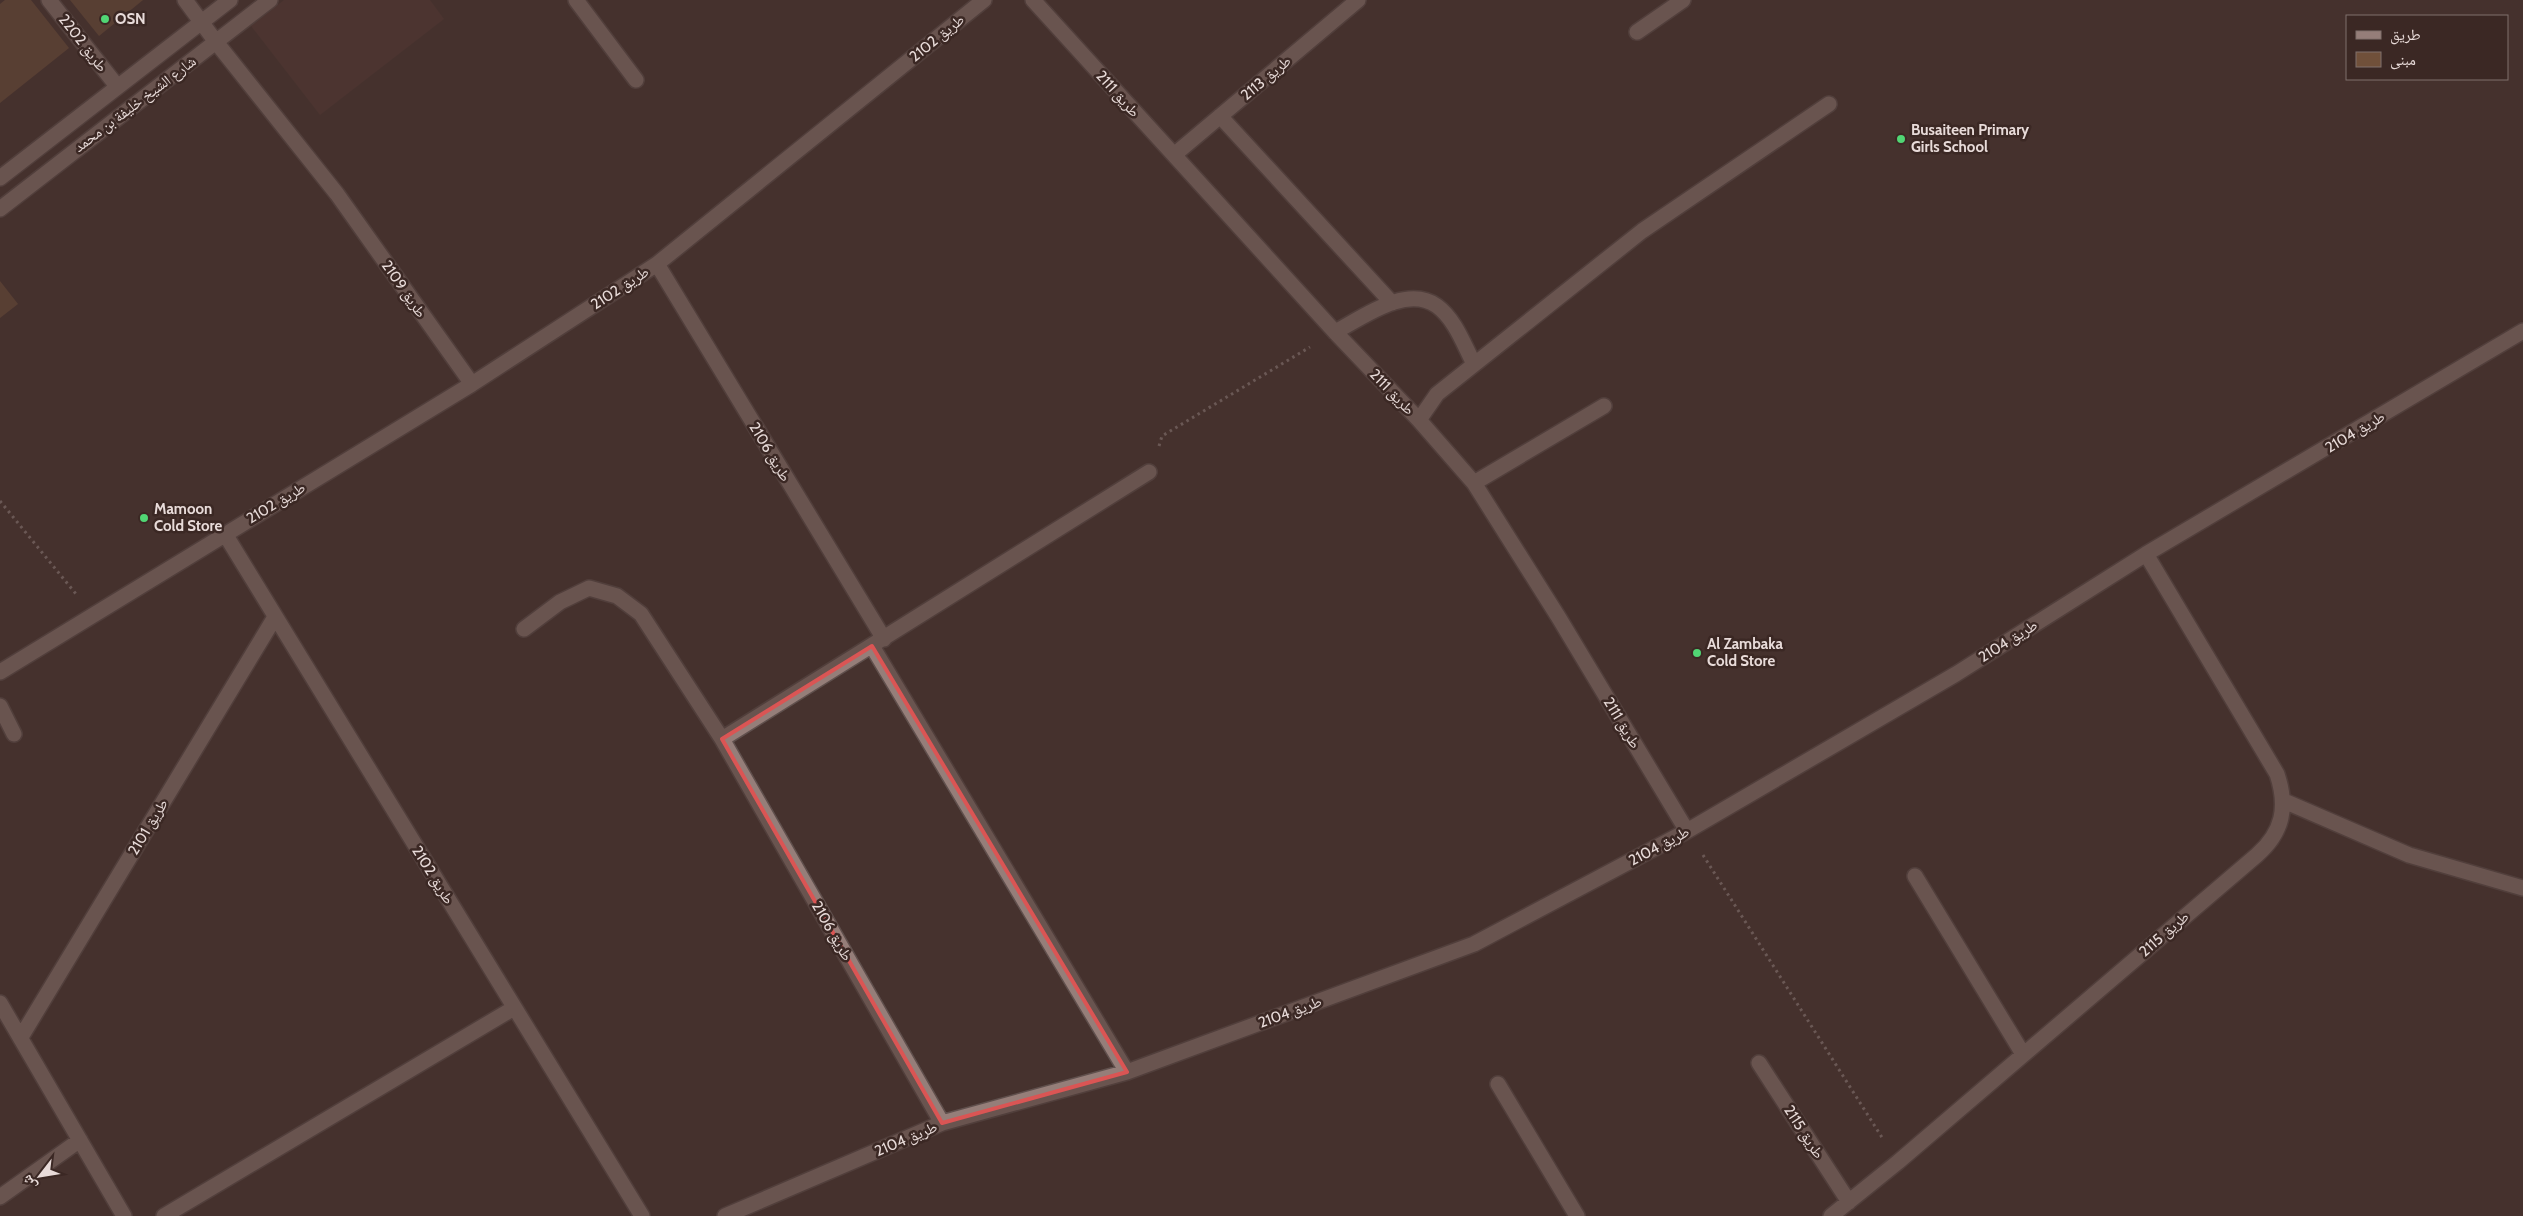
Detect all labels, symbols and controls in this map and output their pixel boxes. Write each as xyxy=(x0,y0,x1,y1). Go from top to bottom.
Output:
place label: OSN xyxy=(115,10,146,28)
street label: طريق 2102 xyxy=(906,10,969,66)
street label: طريق 2202 xyxy=(54,11,111,76)
marker: OSN xyxy=(99,13,111,25)
legend xyxy=(2346,15,2508,80)
text: طريق xyxy=(2390,26,2421,45)
text: مبنى xyxy=(2390,51,2416,70)
street label: شارع الشيخ خليفة بن محمد xyxy=(70,52,200,157)
street label: طريق 2113 xyxy=(1237,52,1295,105)
street label: طريق 2111 xyxy=(1092,67,1144,122)
place label: Busaiteen Primary Girls School xyxy=(1911,121,2030,156)
marker: Busaiteen Primary Girls School xyxy=(1895,133,1907,145)
street label: طريق 2109 xyxy=(377,257,430,322)
street label: طريق 2102 xyxy=(588,263,653,314)
street label: طريق 2111 xyxy=(1365,365,1418,419)
street label: طريق 2104 xyxy=(2322,407,2389,458)
street label: طريق 2106 xyxy=(744,419,795,485)
street label: طريق 2102 xyxy=(243,478,309,528)
place label: Mamoon Cold Store xyxy=(154,500,222,535)
marker: Mamoon Cold Store xyxy=(138,512,150,524)
street label: طريق 2104 xyxy=(1975,616,2041,667)
place label: Al Zambaka Cold Store xyxy=(1707,635,1783,670)
marker: Al Zambaka Cold Store xyxy=(1691,647,1703,659)
street label: طريق 2111 xyxy=(1599,694,1644,753)
street label: طريق 2101 xyxy=(124,796,173,859)
street label: طريق 2104 xyxy=(1626,823,1693,870)
street label: طريق 2102 xyxy=(407,843,458,908)
street label: طريق 2106 xyxy=(807,898,856,965)
street label: طريق 2115 xyxy=(2135,908,2193,961)
street label: طريق 2104 xyxy=(1256,992,1325,1033)
street label: طريق 2115 xyxy=(1779,1102,1828,1163)
street label: طريق 2104 xyxy=(872,1118,940,1161)
north arrow xyxy=(15,1151,65,1201)
text: ش xyxy=(17,1172,40,1194)

